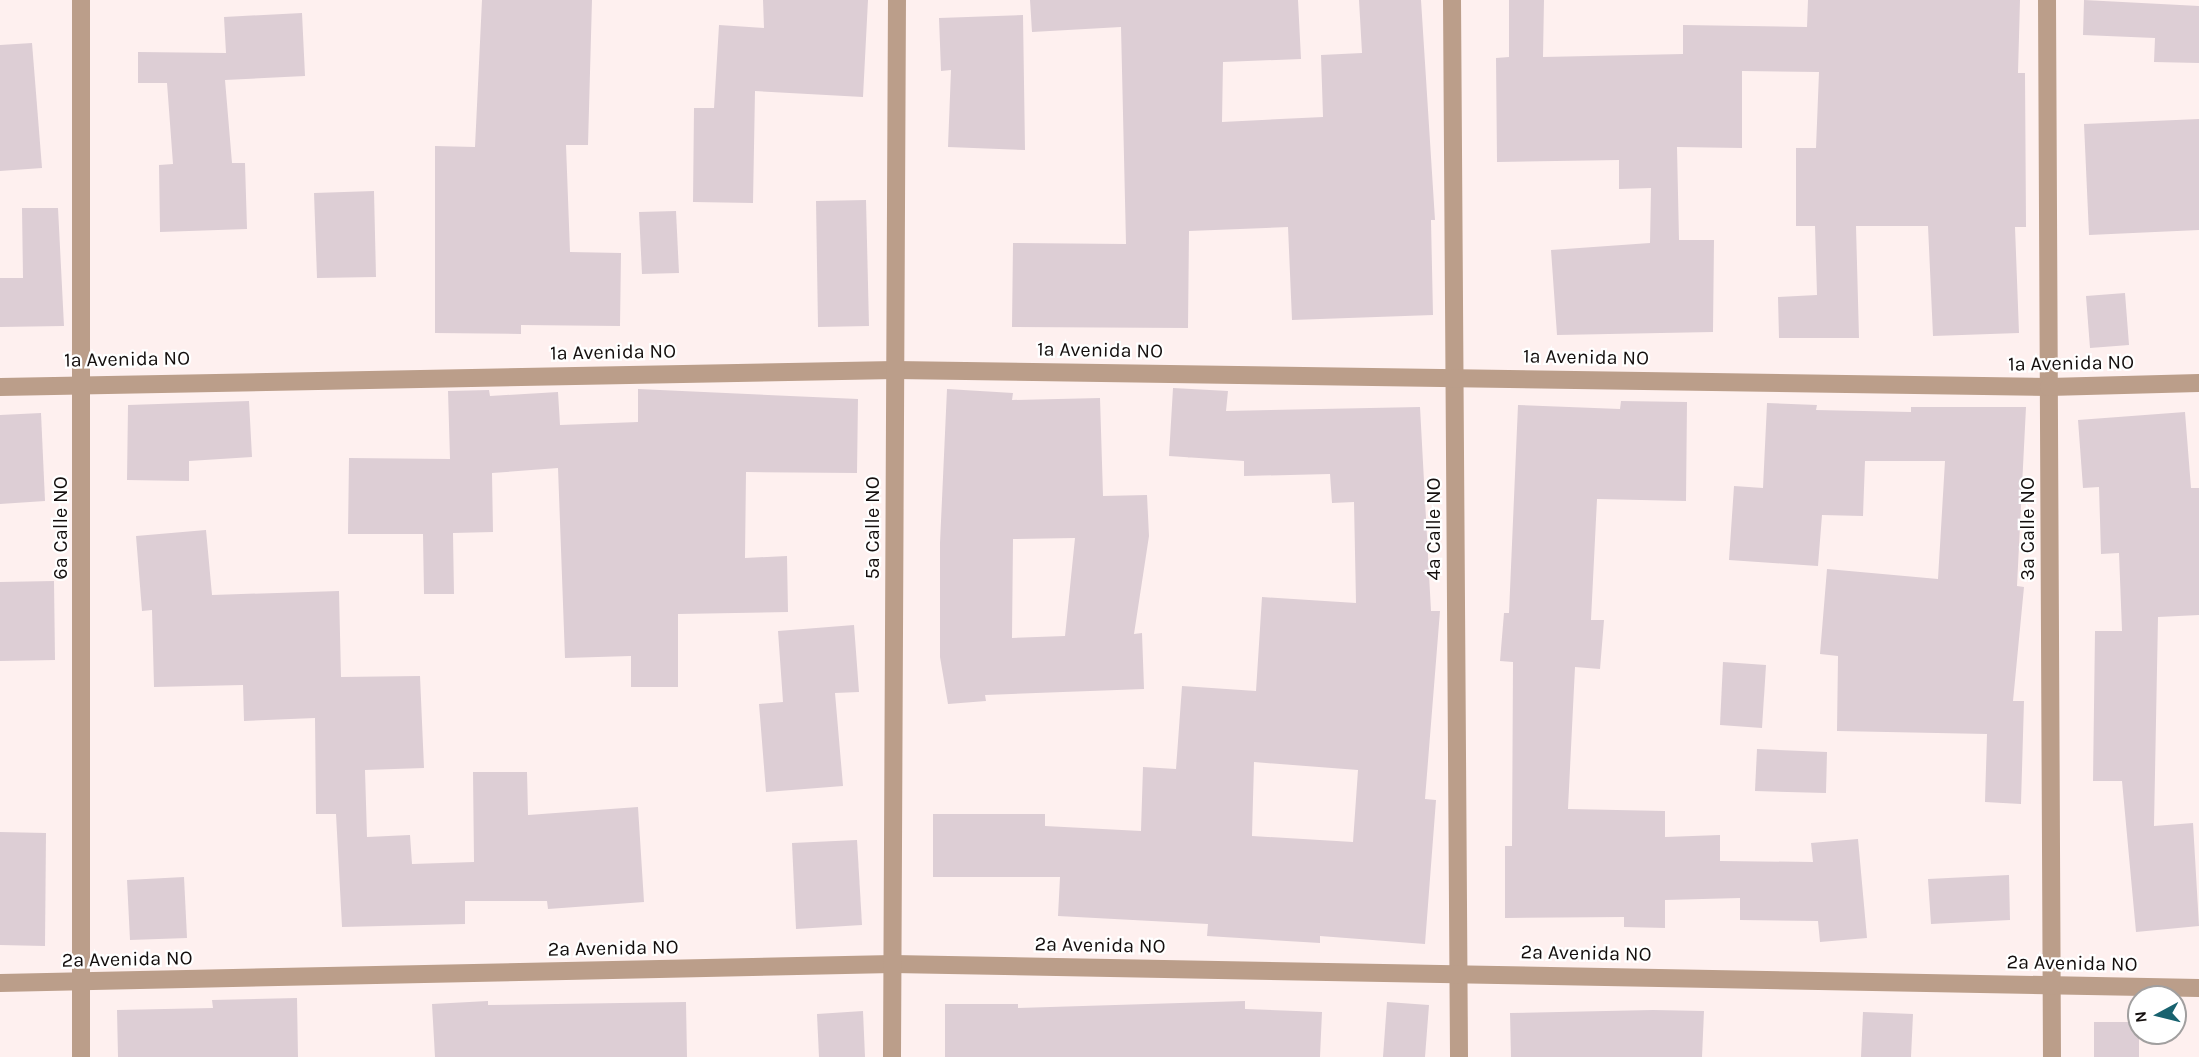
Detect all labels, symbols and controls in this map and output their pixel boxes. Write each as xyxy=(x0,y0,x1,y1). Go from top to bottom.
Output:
street label: 1a Avenida NO xyxy=(1037,337,1163,363)
street label: 1a Avenida NO xyxy=(550,339,676,365)
street label: 1a Avenida NO xyxy=(1523,344,1649,370)
street label: 1a Avenida NO xyxy=(64,346,190,372)
street label: 1a Avenida NO xyxy=(2008,350,2134,376)
street label: 6a Calle NO xyxy=(48,476,72,580)
street label: 5a Calle NO xyxy=(860,476,884,580)
street label: 4a Calle NO xyxy=(1421,477,1445,581)
street label: 3a Calle NO xyxy=(2015,477,2039,581)
street label: 2a Avenida NO xyxy=(1034,932,1166,958)
street label: 2a Avenida NO xyxy=(547,935,679,961)
street label: 2a Avenida NO xyxy=(1520,940,1652,966)
street label: 2a Avenida NO xyxy=(61,946,193,972)
street label: 2a Avenida NO xyxy=(2006,950,2138,976)
north arrow xyxy=(2127,985,2187,1045)
text: N xyxy=(2130,1010,2151,1024)

